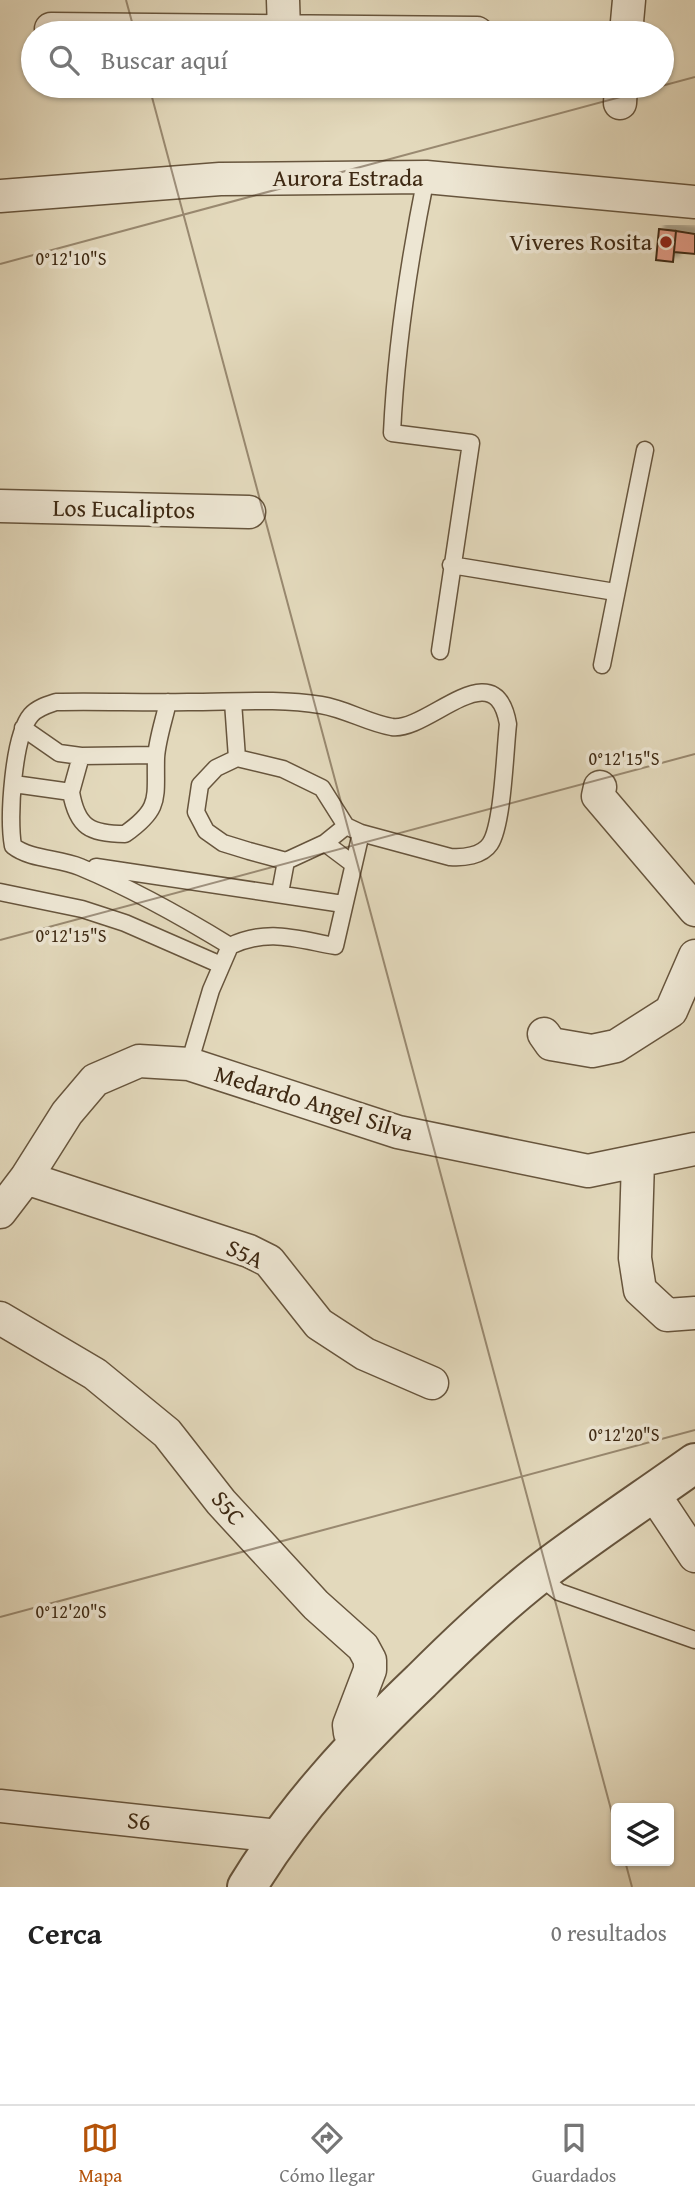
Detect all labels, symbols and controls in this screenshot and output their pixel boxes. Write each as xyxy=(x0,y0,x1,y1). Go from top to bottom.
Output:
search box xyxy=(21,21,674,98)
text: Buscar aquí xyxy=(101,40,228,79)
icon: search xyxy=(45,41,83,79)
street label: Aurora Estrada xyxy=(273,160,424,195)
place label: Viveres Rosita xyxy=(509,224,653,259)
marker: Viveres Rosita xyxy=(658,234,674,250)
text: 0°12'10"S xyxy=(35,245,107,272)
street label: Los Eucaliptos xyxy=(52,490,196,527)
text: 0°12'15"S xyxy=(588,745,660,772)
text: 0°12'15"S xyxy=(35,922,107,949)
street label: Medardo Angel Silva xyxy=(210,1056,419,1150)
street label: S5A xyxy=(221,1230,270,1278)
text: 0°12'20"S xyxy=(588,1421,660,1448)
street label: S5C xyxy=(203,1483,253,1533)
text: 0°12'20"S xyxy=(35,1598,107,1625)
street label: S6 xyxy=(126,1802,152,1839)
map controls xyxy=(611,1803,674,1866)
button: layers xyxy=(611,1803,674,1866)
text: Cerca xyxy=(28,1911,102,1955)
text: 0 resultados xyxy=(551,1916,667,1949)
tab: Mapa xyxy=(79,2119,122,2189)
tab: Cómo llegar xyxy=(279,2119,375,2189)
tab: Guardados xyxy=(532,2119,616,2189)

